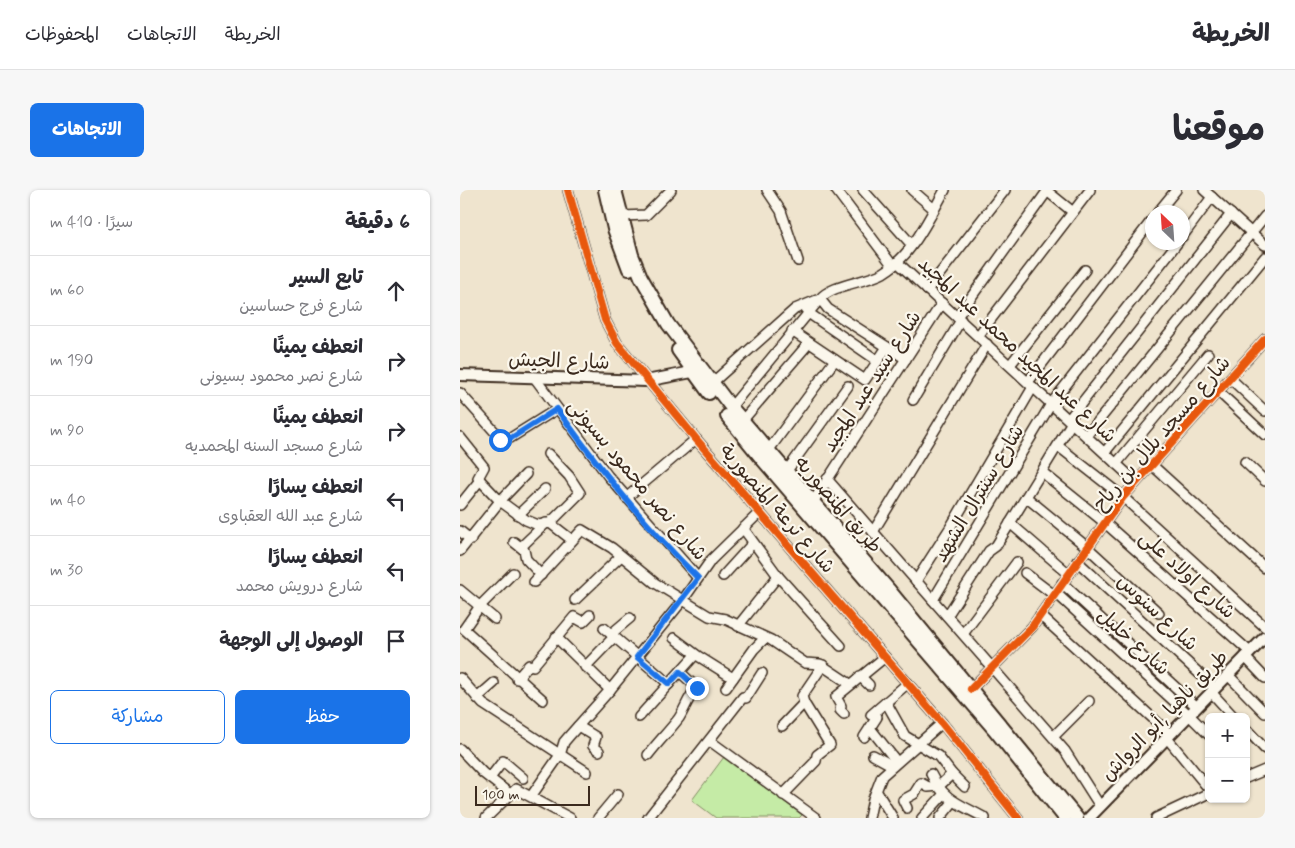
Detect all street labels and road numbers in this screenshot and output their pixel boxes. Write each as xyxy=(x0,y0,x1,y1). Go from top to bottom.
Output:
street label: شارع عبد المجيد محمد عبد المجيد xyxy=(912,251,1122,450)
street label: شارع سيد عبد المجيد xyxy=(816,306,928,458)
street label: شارع الجيش xyxy=(508,346,610,377)
street label: شارع مسجد بلال بن رباح xyxy=(1087,350,1237,518)
street label: شارع نصر محمود بسيونى xyxy=(561,393,713,567)
street label: شارع سنترال الشهد xyxy=(928,420,1031,568)
street label: شارع ترعة المنصورية xyxy=(713,438,841,580)
street label: طريق المنصوريه xyxy=(788,450,888,560)
street label: شارع اولاد على xyxy=(1133,525,1241,626)
street label: شارع سنوس xyxy=(1110,568,1203,658)
street label: شارع خليل xyxy=(1091,602,1175,682)
street label: طريق ناهيا ,أبو الرواش xyxy=(1095,645,1235,788)

